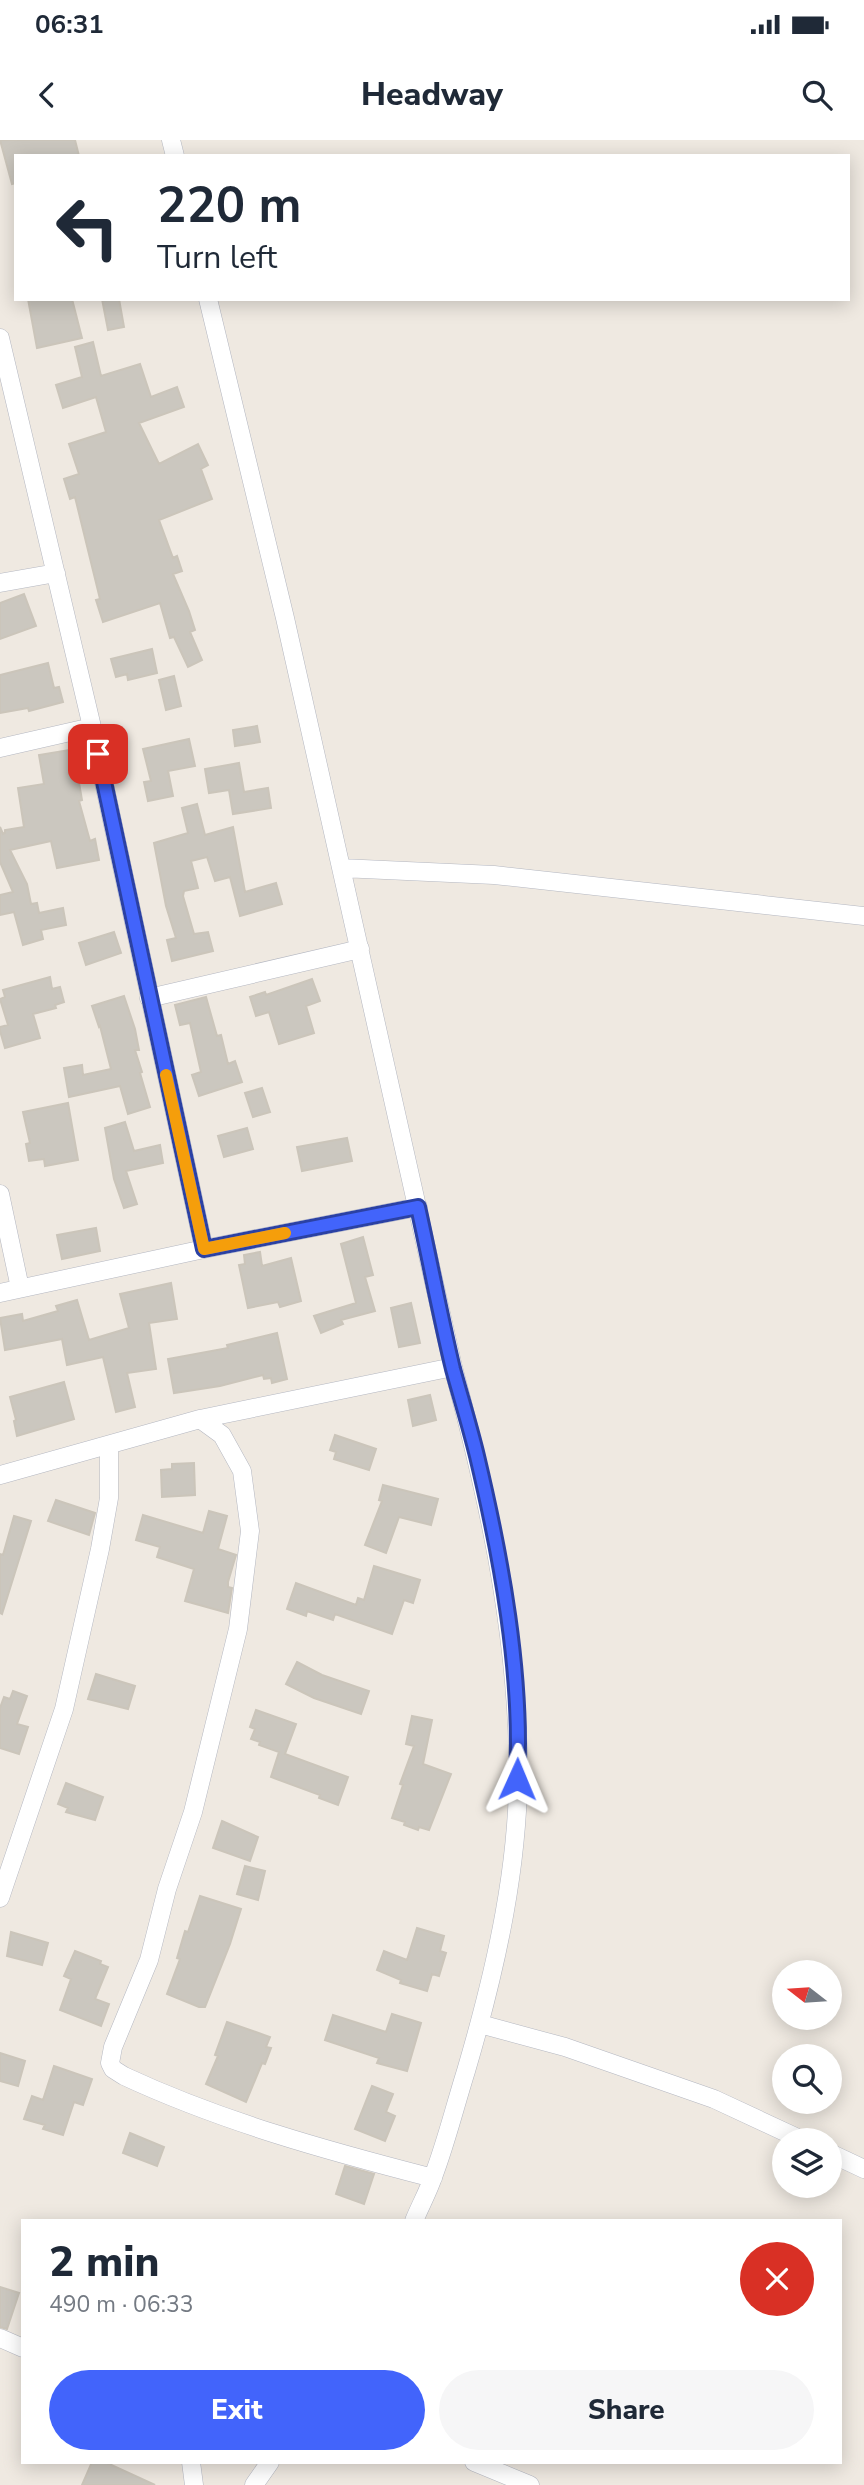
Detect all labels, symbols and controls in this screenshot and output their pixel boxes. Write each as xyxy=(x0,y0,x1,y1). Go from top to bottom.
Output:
text: 06:31 xyxy=(35,7,104,42)
text: Headway xyxy=(361,73,503,116)
icon: back xyxy=(28,76,66,114)
icon: search xyxy=(798,76,836,114)
text: 220 m xyxy=(157,172,301,239)
icon: left xyxy=(42,182,133,273)
text: Turn left xyxy=(157,236,277,279)
pin xyxy=(68,724,128,784)
icon: arrive xyxy=(79,735,117,773)
position arrow xyxy=(480,1742,554,1816)
north arrow xyxy=(772,1960,842,2030)
map controls xyxy=(772,1960,842,2198)
button: search xyxy=(772,2044,842,2114)
button: layers xyxy=(772,2128,842,2198)
text: 2 min xyxy=(49,2234,159,2291)
button: close xyxy=(740,2242,814,2316)
text: 490 m · 06:33 xyxy=(49,2289,194,2320)
button: Exit xyxy=(49,2370,425,2450)
button: Share xyxy=(439,2370,814,2450)

